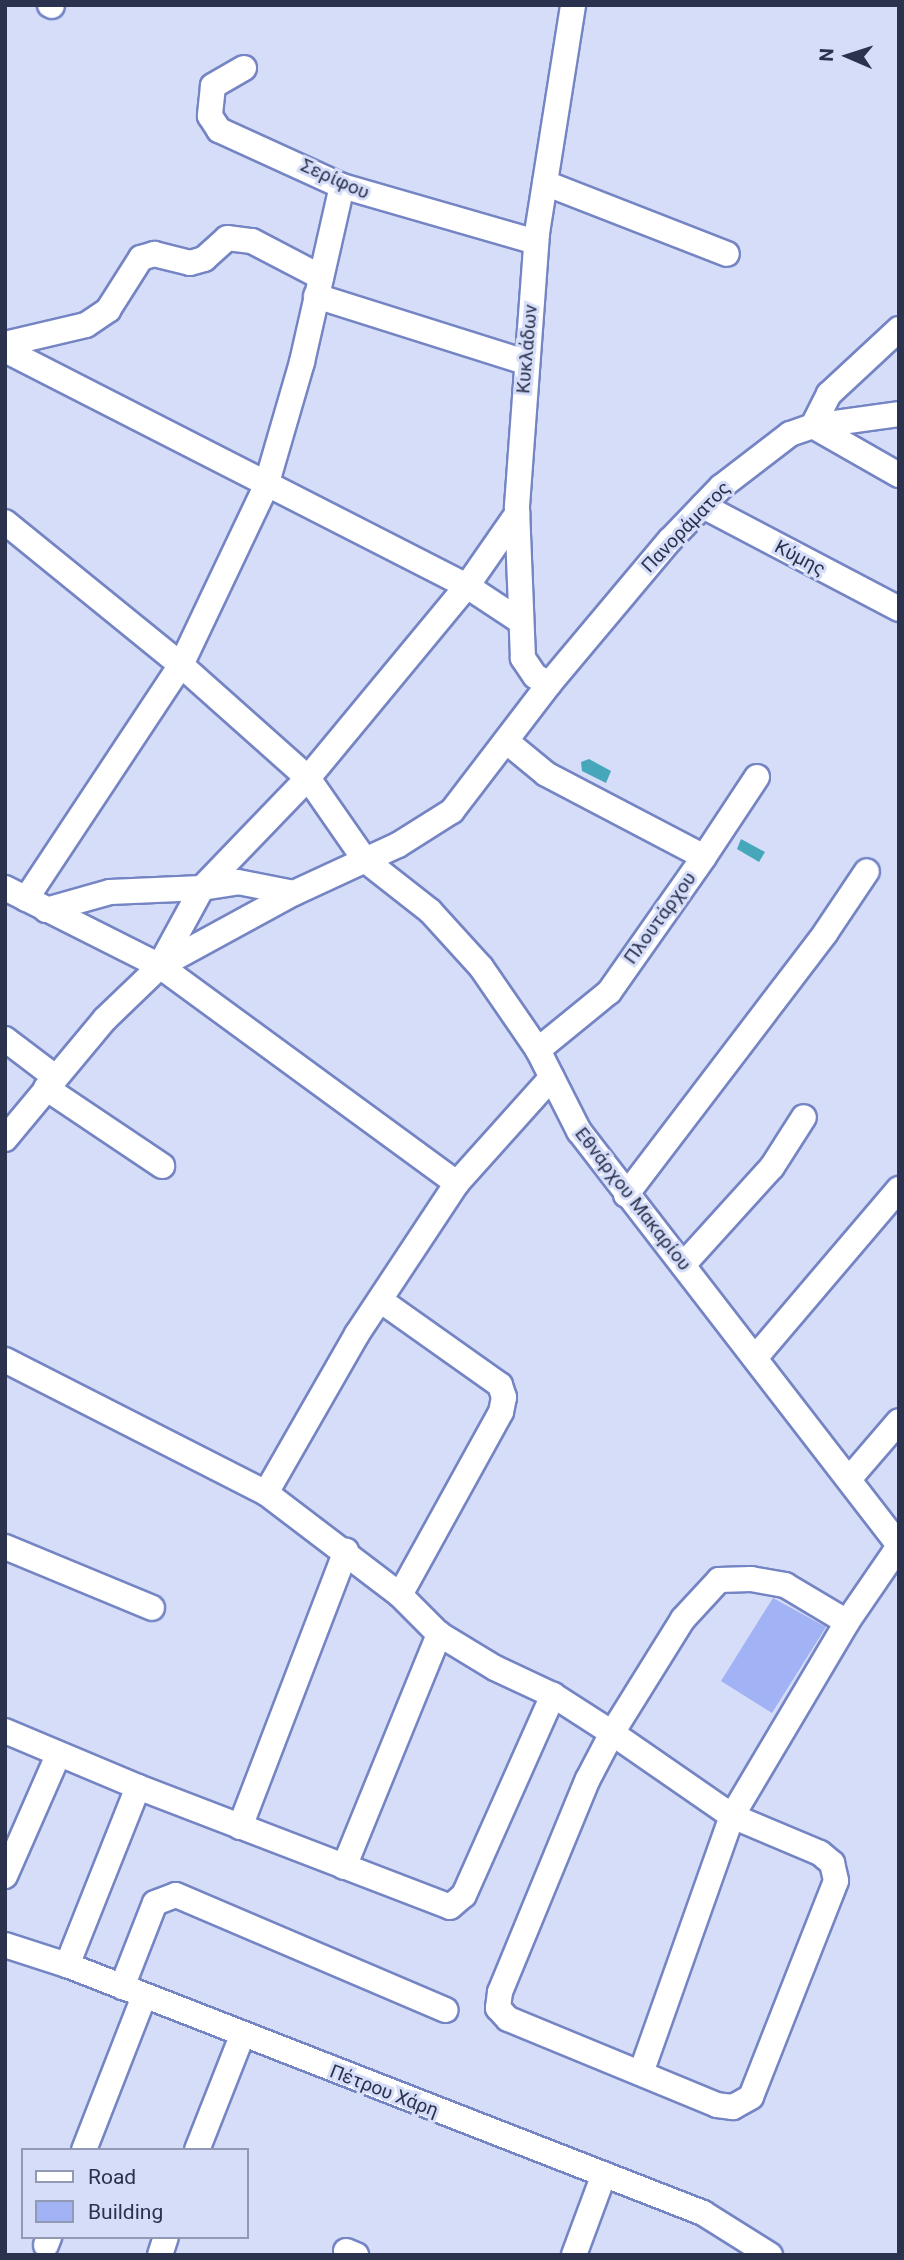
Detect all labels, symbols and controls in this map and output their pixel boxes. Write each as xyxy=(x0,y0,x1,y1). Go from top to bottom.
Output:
north arrow xyxy=(813,21,883,91)
text: N xyxy=(815,48,838,62)
street label: Σερίφου xyxy=(297,154,373,204)
street label: Κυκλάδων xyxy=(512,303,542,395)
street label: Πανοράματος xyxy=(637,477,735,577)
street label: Κύμης xyxy=(771,535,829,581)
street label: Πλουτάρχου xyxy=(619,868,701,968)
street label: Εθνάρχου Μακαρίου xyxy=(570,1123,696,1275)
street label: Πέτρου Χάρη xyxy=(327,2060,441,2122)
legend xyxy=(21,2148,248,2239)
text: Road xyxy=(88,2165,136,2189)
text: Building xyxy=(88,2200,163,2224)

